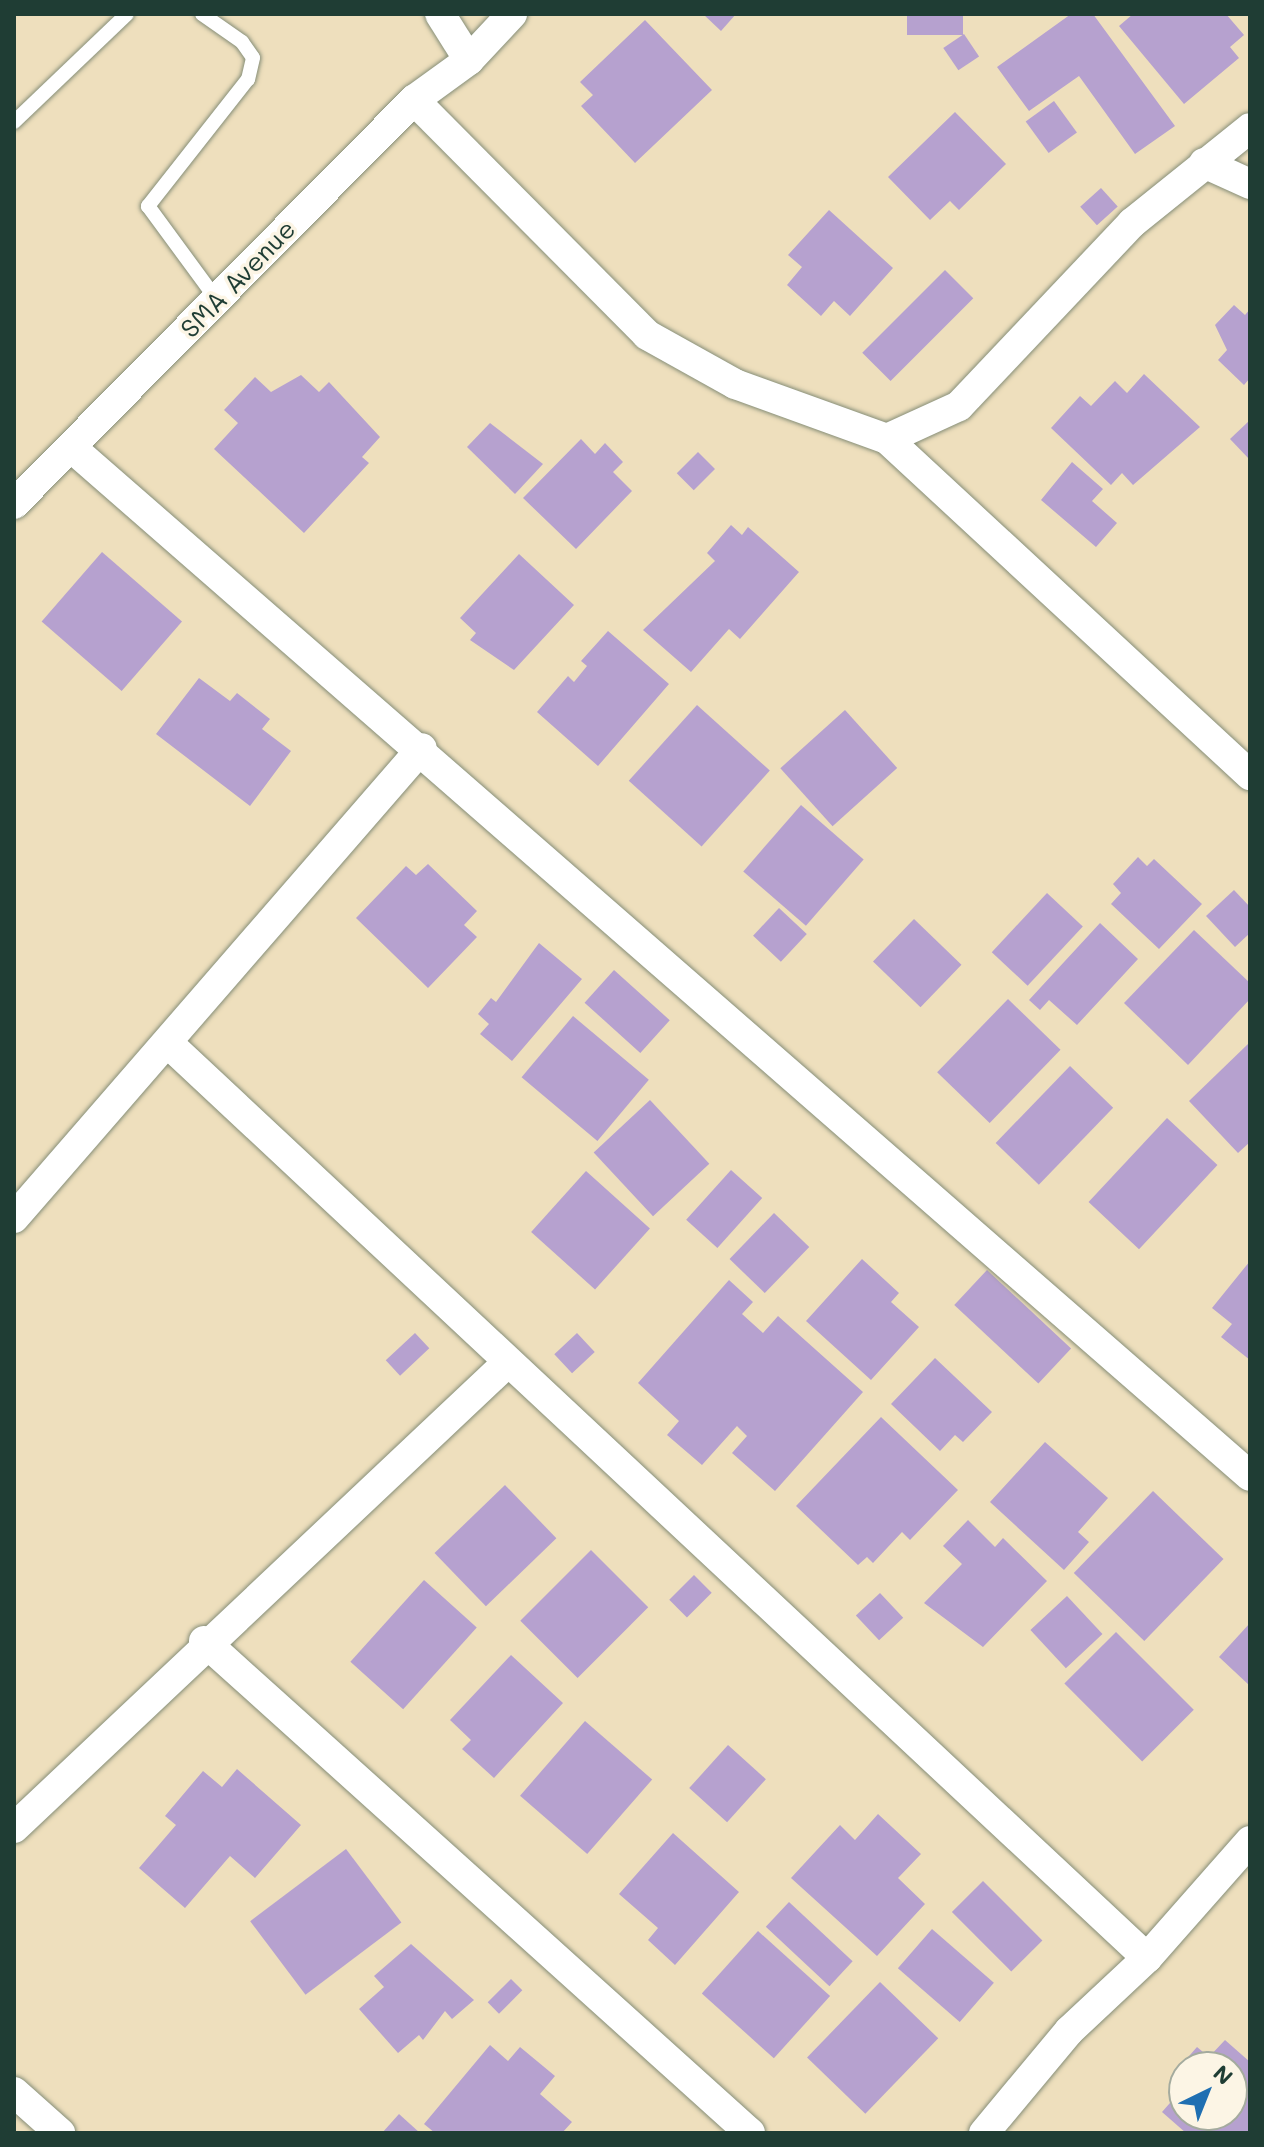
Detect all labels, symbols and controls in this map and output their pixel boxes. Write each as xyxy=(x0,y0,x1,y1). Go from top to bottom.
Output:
street label: SMA Avenue xyxy=(174,214,302,344)
north arrow xyxy=(1168,2051,1248,2131)
text: N xyxy=(1207,2058,1239,2091)

